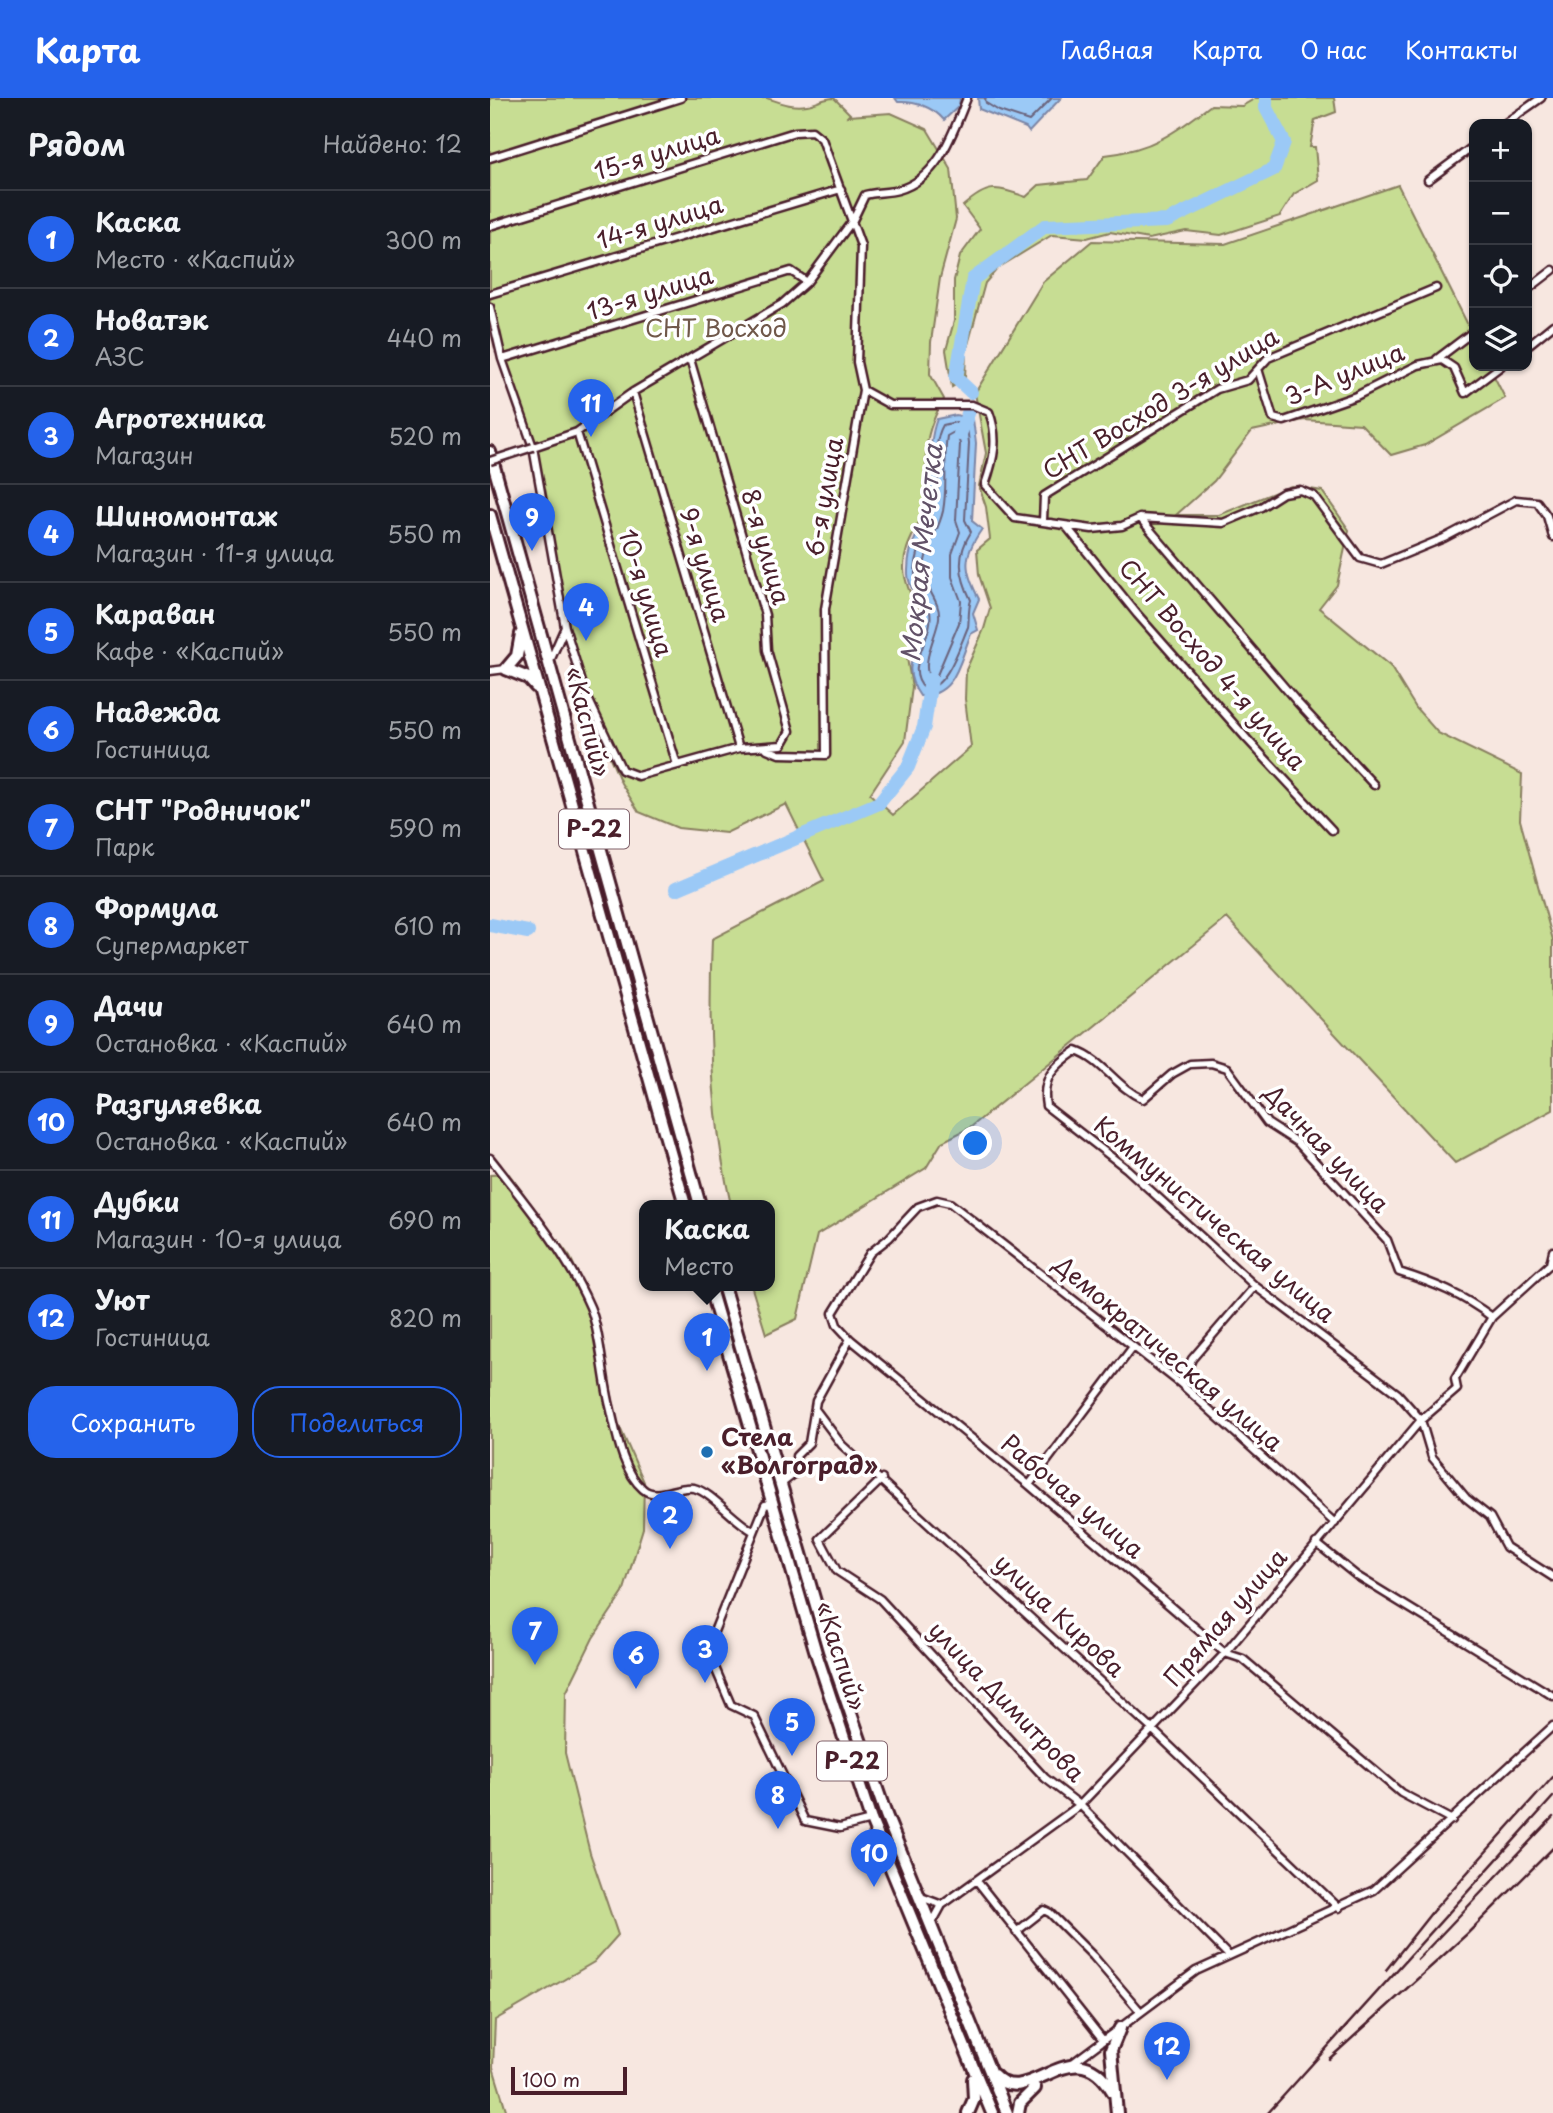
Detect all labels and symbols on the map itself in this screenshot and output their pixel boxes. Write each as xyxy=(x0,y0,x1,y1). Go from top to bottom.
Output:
street label: 15-я улица xyxy=(589,116,724,188)
street label: 14-я улица xyxy=(592,185,727,257)
street label: 13-я улица xyxy=(582,256,717,328)
park label: СНТ Восход xyxy=(645,309,787,345)
street label: СНТ Восход 3-я улица xyxy=(1035,317,1285,487)
street label: 3-А улица xyxy=(1279,333,1409,413)
pin: 11 xyxy=(568,379,614,437)
street label: 6-я улица xyxy=(795,434,851,559)
water label: Мокрая Мечетка xyxy=(890,441,951,664)
street label: 8-я улица xyxy=(733,485,801,608)
pin: 9 xyxy=(509,493,555,551)
street label: 9-я улица xyxy=(672,503,740,626)
street label: 10-я улица xyxy=(610,524,683,661)
street label: СНТ Восход 4-я улица xyxy=(1111,550,1316,777)
pin: 4 xyxy=(563,583,609,641)
street label: «Каспий» xyxy=(557,662,621,781)
road number: Р-22 xyxy=(559,810,629,848)
street label: Дачная улица xyxy=(1256,1074,1398,1220)
street label: Коммунистическая улица xyxy=(1087,1107,1344,1330)
your location xyxy=(958,1126,992,1160)
street label: Демократическая улица xyxy=(1046,1245,1292,1459)
pin: 1 xyxy=(684,1313,730,1371)
place label: Стела «Волгоград» xyxy=(721,1418,878,1482)
street label: Рабочая улица xyxy=(994,1425,1153,1566)
marker: Стела «Волгоград» xyxy=(699,1444,715,1460)
pin: 2 xyxy=(647,1491,693,1549)
street label: Прямая улица xyxy=(1154,1540,1295,1694)
street label: улица Кирова xyxy=(987,1544,1134,1685)
street label: «Каспий» xyxy=(807,1596,876,1715)
pin: 7 xyxy=(512,1607,558,1665)
street label: улица Димитрова xyxy=(921,1612,1094,1789)
pin: 3 xyxy=(682,1625,728,1683)
pin: 6 xyxy=(613,1631,659,1689)
pin: 5 xyxy=(769,1698,815,1756)
road number: Р-22 xyxy=(817,1742,887,1780)
pin: 8 xyxy=(755,1771,801,1829)
pin: 10 xyxy=(851,1829,897,1887)
pin: 12 xyxy=(1144,2022,1190,2080)
scale bar xyxy=(511,2064,626,2096)

